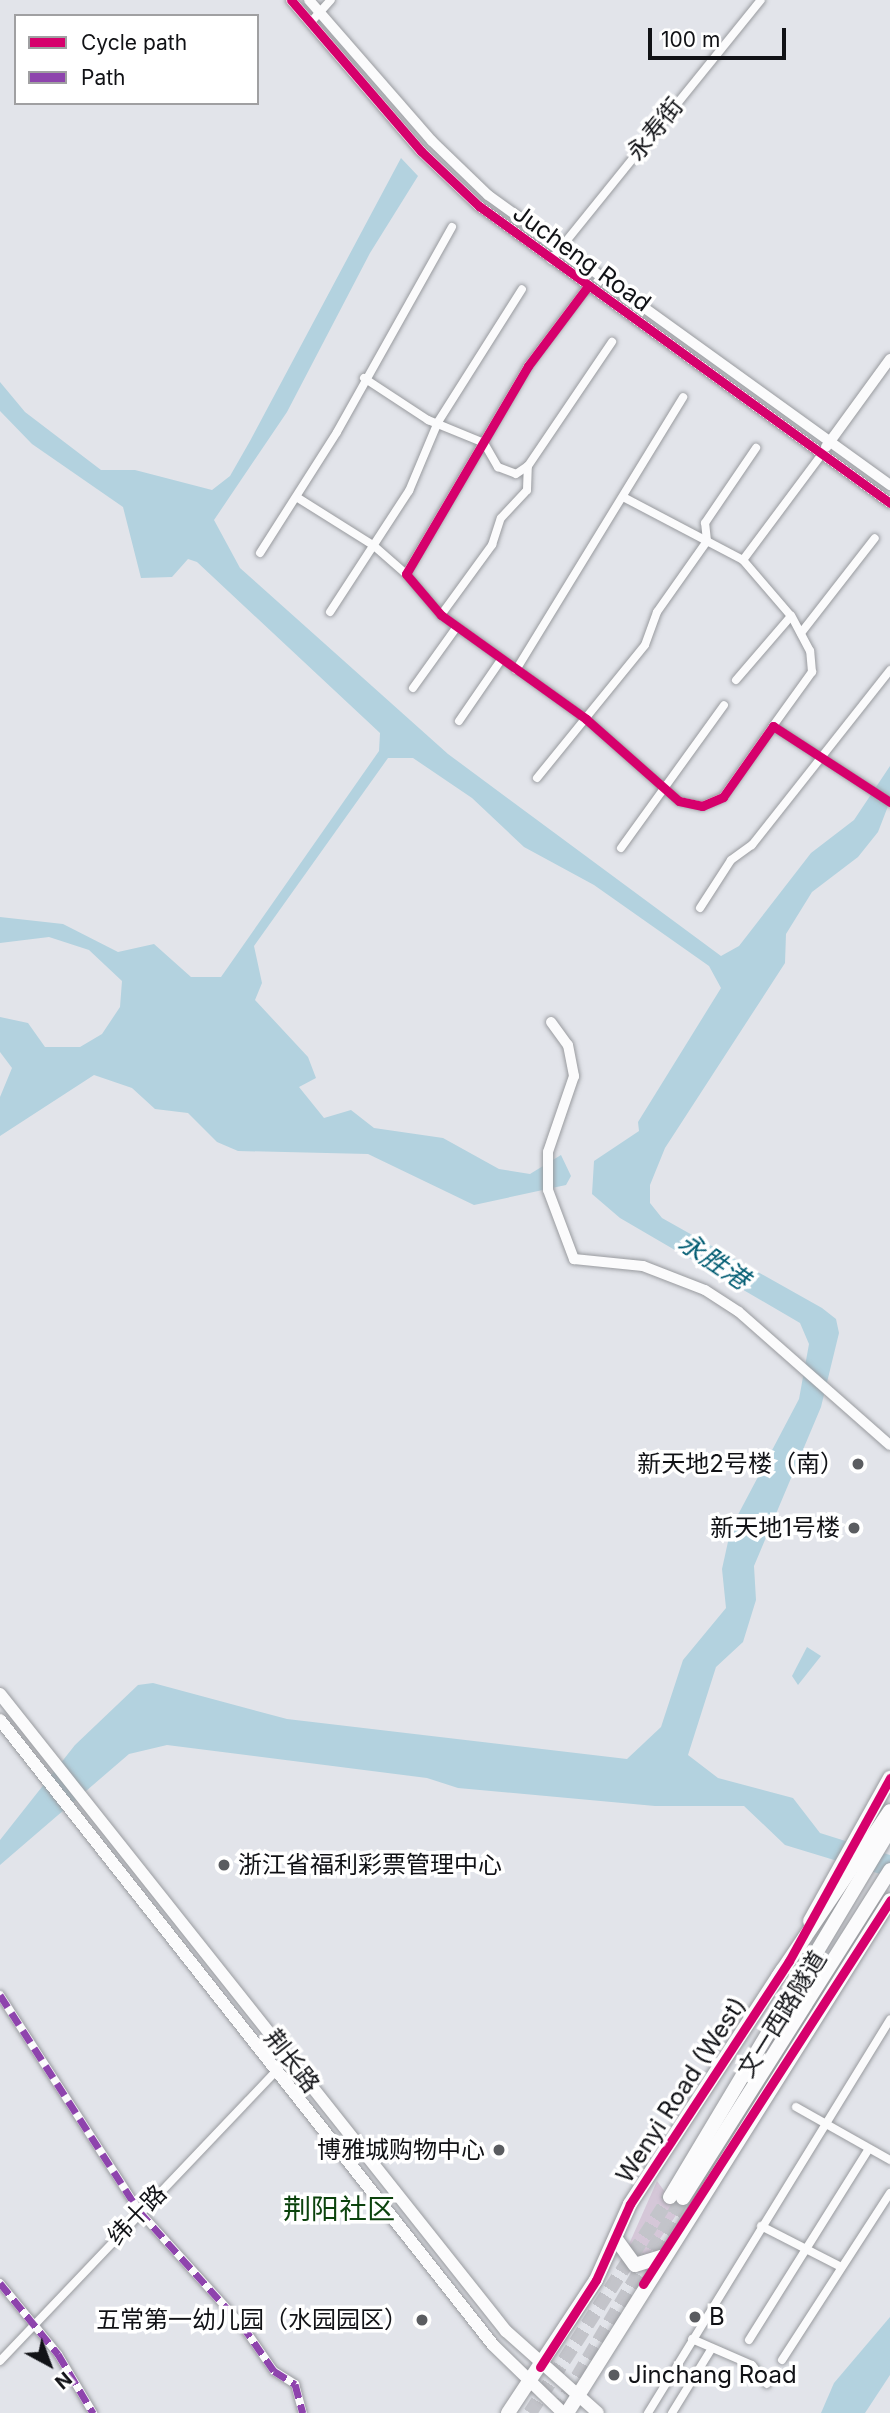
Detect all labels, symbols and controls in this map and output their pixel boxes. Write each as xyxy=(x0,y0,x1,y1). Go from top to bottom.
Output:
legend xyxy=(14,14,259,105)
scale bar xyxy=(652,14,790,58)
text: 100 m xyxy=(661,27,720,52)
text: Cycle path xyxy=(81,30,187,55)
text: Path xyxy=(81,65,126,90)
street label: 永寿街 xyxy=(621,92,689,166)
street label: Jucheng Road xyxy=(507,198,657,318)
water label: 永胜港 xyxy=(673,1226,755,1296)
place label: 新天地2号楼（南） xyxy=(637,1450,844,1478)
marker: 新天地2号楼（南） xyxy=(850,1456,866,1472)
place label: 新天地1号楼 xyxy=(710,1514,840,1542)
marker: 新天地1号楼 xyxy=(846,1520,862,1536)
place label: 浙江省福利彩票管理中心 xyxy=(238,1851,502,1879)
marker: 浙江省福利彩票管理中心 xyxy=(216,1857,232,1873)
street label: 文一西路隧道 xyxy=(732,1945,832,2083)
street label: Wenyi Road (West) xyxy=(610,1992,752,2188)
street label: 荆长路 xyxy=(258,2024,326,2098)
place label: 博雅城购物中心 xyxy=(317,2136,485,2164)
marker: 博雅城购物中心 xyxy=(491,2142,507,2158)
street label: 纬十路 xyxy=(102,2179,172,2251)
district label: 荆阳社区 xyxy=(283,2192,395,2226)
place label: B xyxy=(709,2303,725,2331)
place label: 五常第一幼儿园（水园园区） xyxy=(96,2306,408,2334)
marker: B xyxy=(687,2309,703,2325)
marker: 五常第一幼儿园（水园园区） xyxy=(414,2312,430,2328)
north arrow xyxy=(14,2329,84,2399)
place label: Jinchang Road xyxy=(628,2361,797,2389)
text: N xyxy=(50,2367,76,2394)
marker: Jinchang Road xyxy=(606,2367,622,2383)

